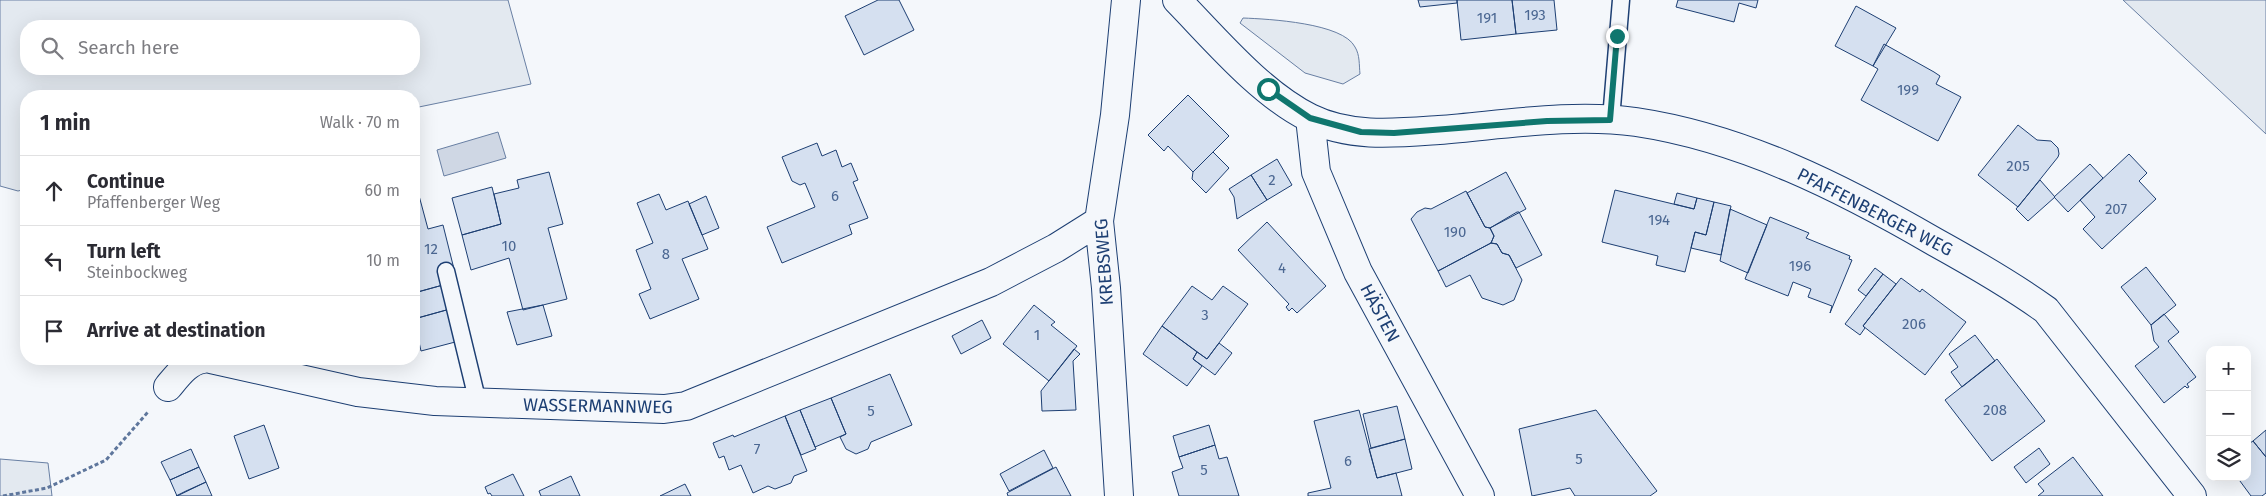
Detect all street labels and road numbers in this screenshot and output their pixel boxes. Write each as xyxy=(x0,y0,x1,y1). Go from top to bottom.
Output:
street label: PFAFFENBERGER WEG xyxy=(1793,163,1957,261)
street label: KREBSWEG xyxy=(1090,218,1118,306)
street label: HÄSTEN xyxy=(1355,280,1405,346)
street label: WASSERMANNWEG xyxy=(523,394,673,418)

